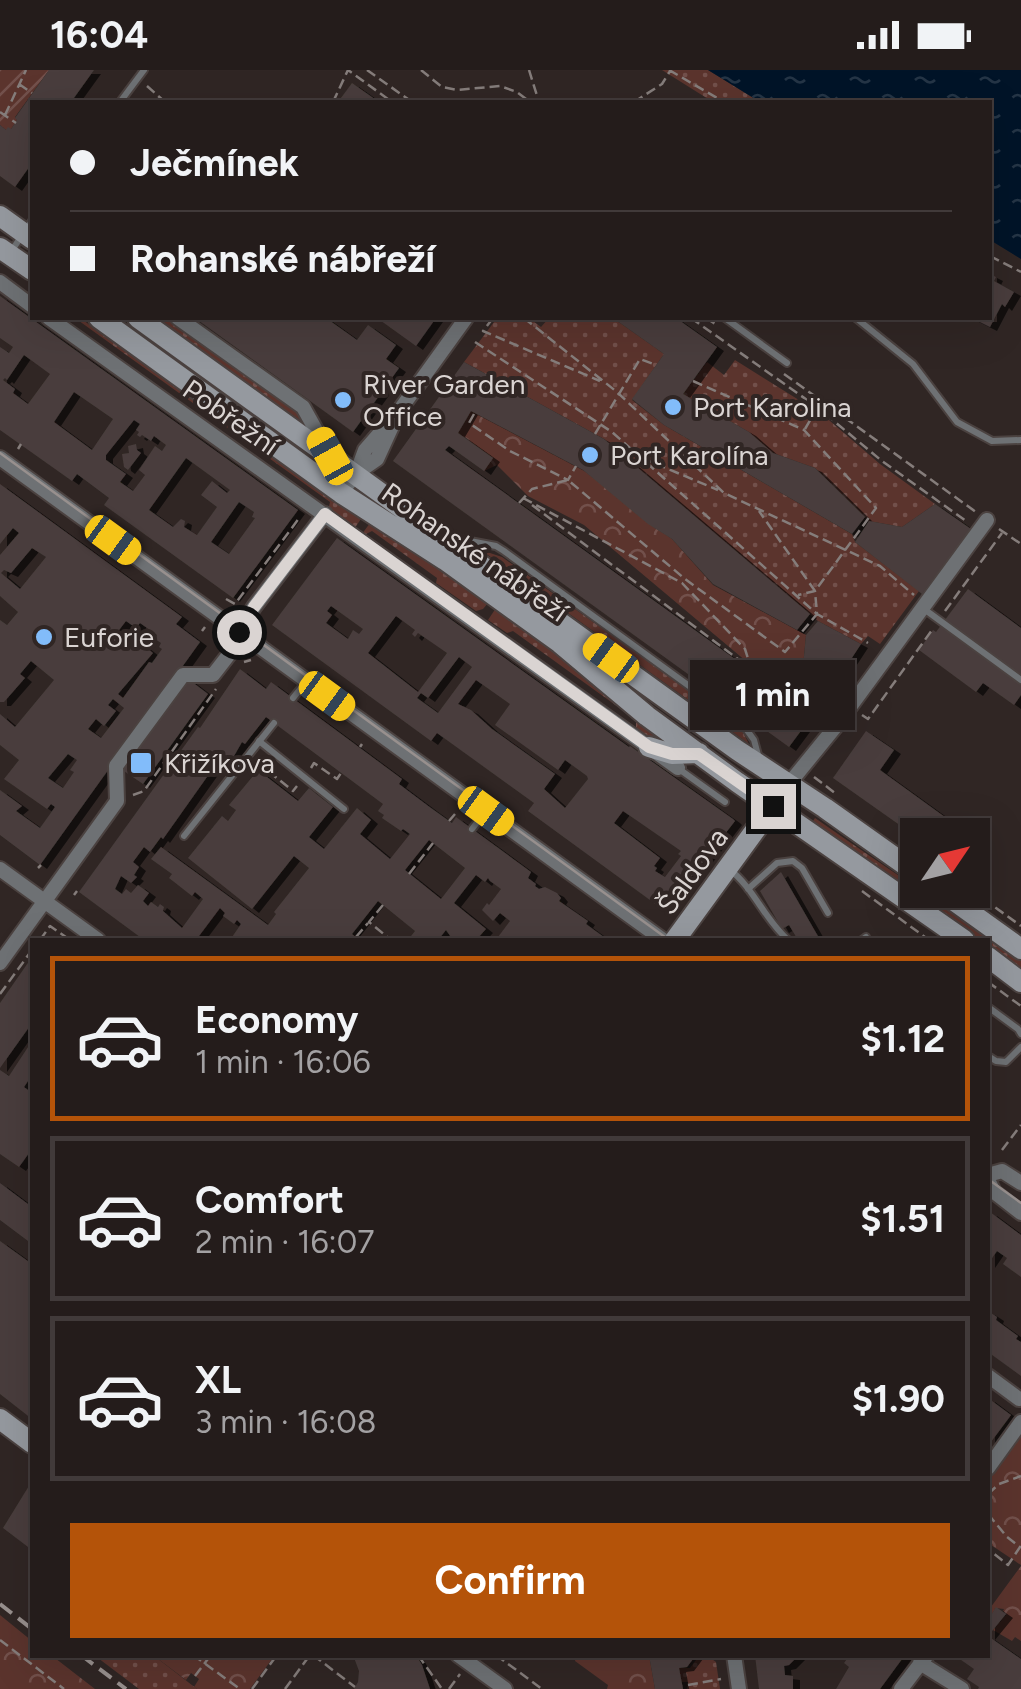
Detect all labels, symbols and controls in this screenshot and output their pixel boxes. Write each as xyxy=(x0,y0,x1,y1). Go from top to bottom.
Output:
text: 16:04 xyxy=(50,12,148,58)
text: Ječmínek xyxy=(130,140,299,186)
text: Rohanské nábřeží xyxy=(130,236,435,282)
place label: River Garden Office xyxy=(363,367,525,433)
street label: Pobřežní xyxy=(177,372,287,463)
marker: River Garden Office xyxy=(332,389,354,411)
place label: Port Karolina xyxy=(693,390,852,424)
marker: Port Karolina xyxy=(662,396,684,418)
car xyxy=(302,422,358,490)
place label: Port Karolína xyxy=(610,438,769,472)
marker: Port Karolína xyxy=(579,444,601,466)
street label: Rohanské nábřeží xyxy=(375,475,576,630)
car xyxy=(80,510,146,570)
route start xyxy=(217,610,262,655)
place label: Euforie xyxy=(64,620,154,654)
marker: Euforie xyxy=(33,626,55,648)
car xyxy=(578,628,644,688)
callout: 1 min xyxy=(690,661,856,731)
car xyxy=(294,666,360,726)
text: 1 min xyxy=(735,676,810,714)
place label: Křižíkova xyxy=(164,746,275,780)
marker: Křižíkova xyxy=(128,750,154,776)
car xyxy=(453,781,519,841)
route end xyxy=(751,784,796,829)
north arrow xyxy=(900,818,990,908)
map controls xyxy=(900,818,990,908)
street label: Šaldova xyxy=(649,821,735,921)
icon: car xyxy=(75,994,165,1084)
text: Economy xyxy=(195,997,358,1043)
text: $1.12 xyxy=(860,1016,945,1062)
text: 1 min · 16:06 xyxy=(195,1043,371,1081)
icon: car xyxy=(75,1174,165,1264)
text: Comfort xyxy=(195,1177,344,1223)
text: $1.51 xyxy=(860,1196,945,1242)
text: 2 min · 16:07 xyxy=(195,1223,374,1261)
icon: car xyxy=(75,1354,165,1444)
text: XL xyxy=(195,1357,241,1403)
text: $1.90 xyxy=(852,1376,945,1422)
text: 3 min · 16:08 xyxy=(195,1403,376,1441)
button: Confirm xyxy=(70,1523,950,1638)

